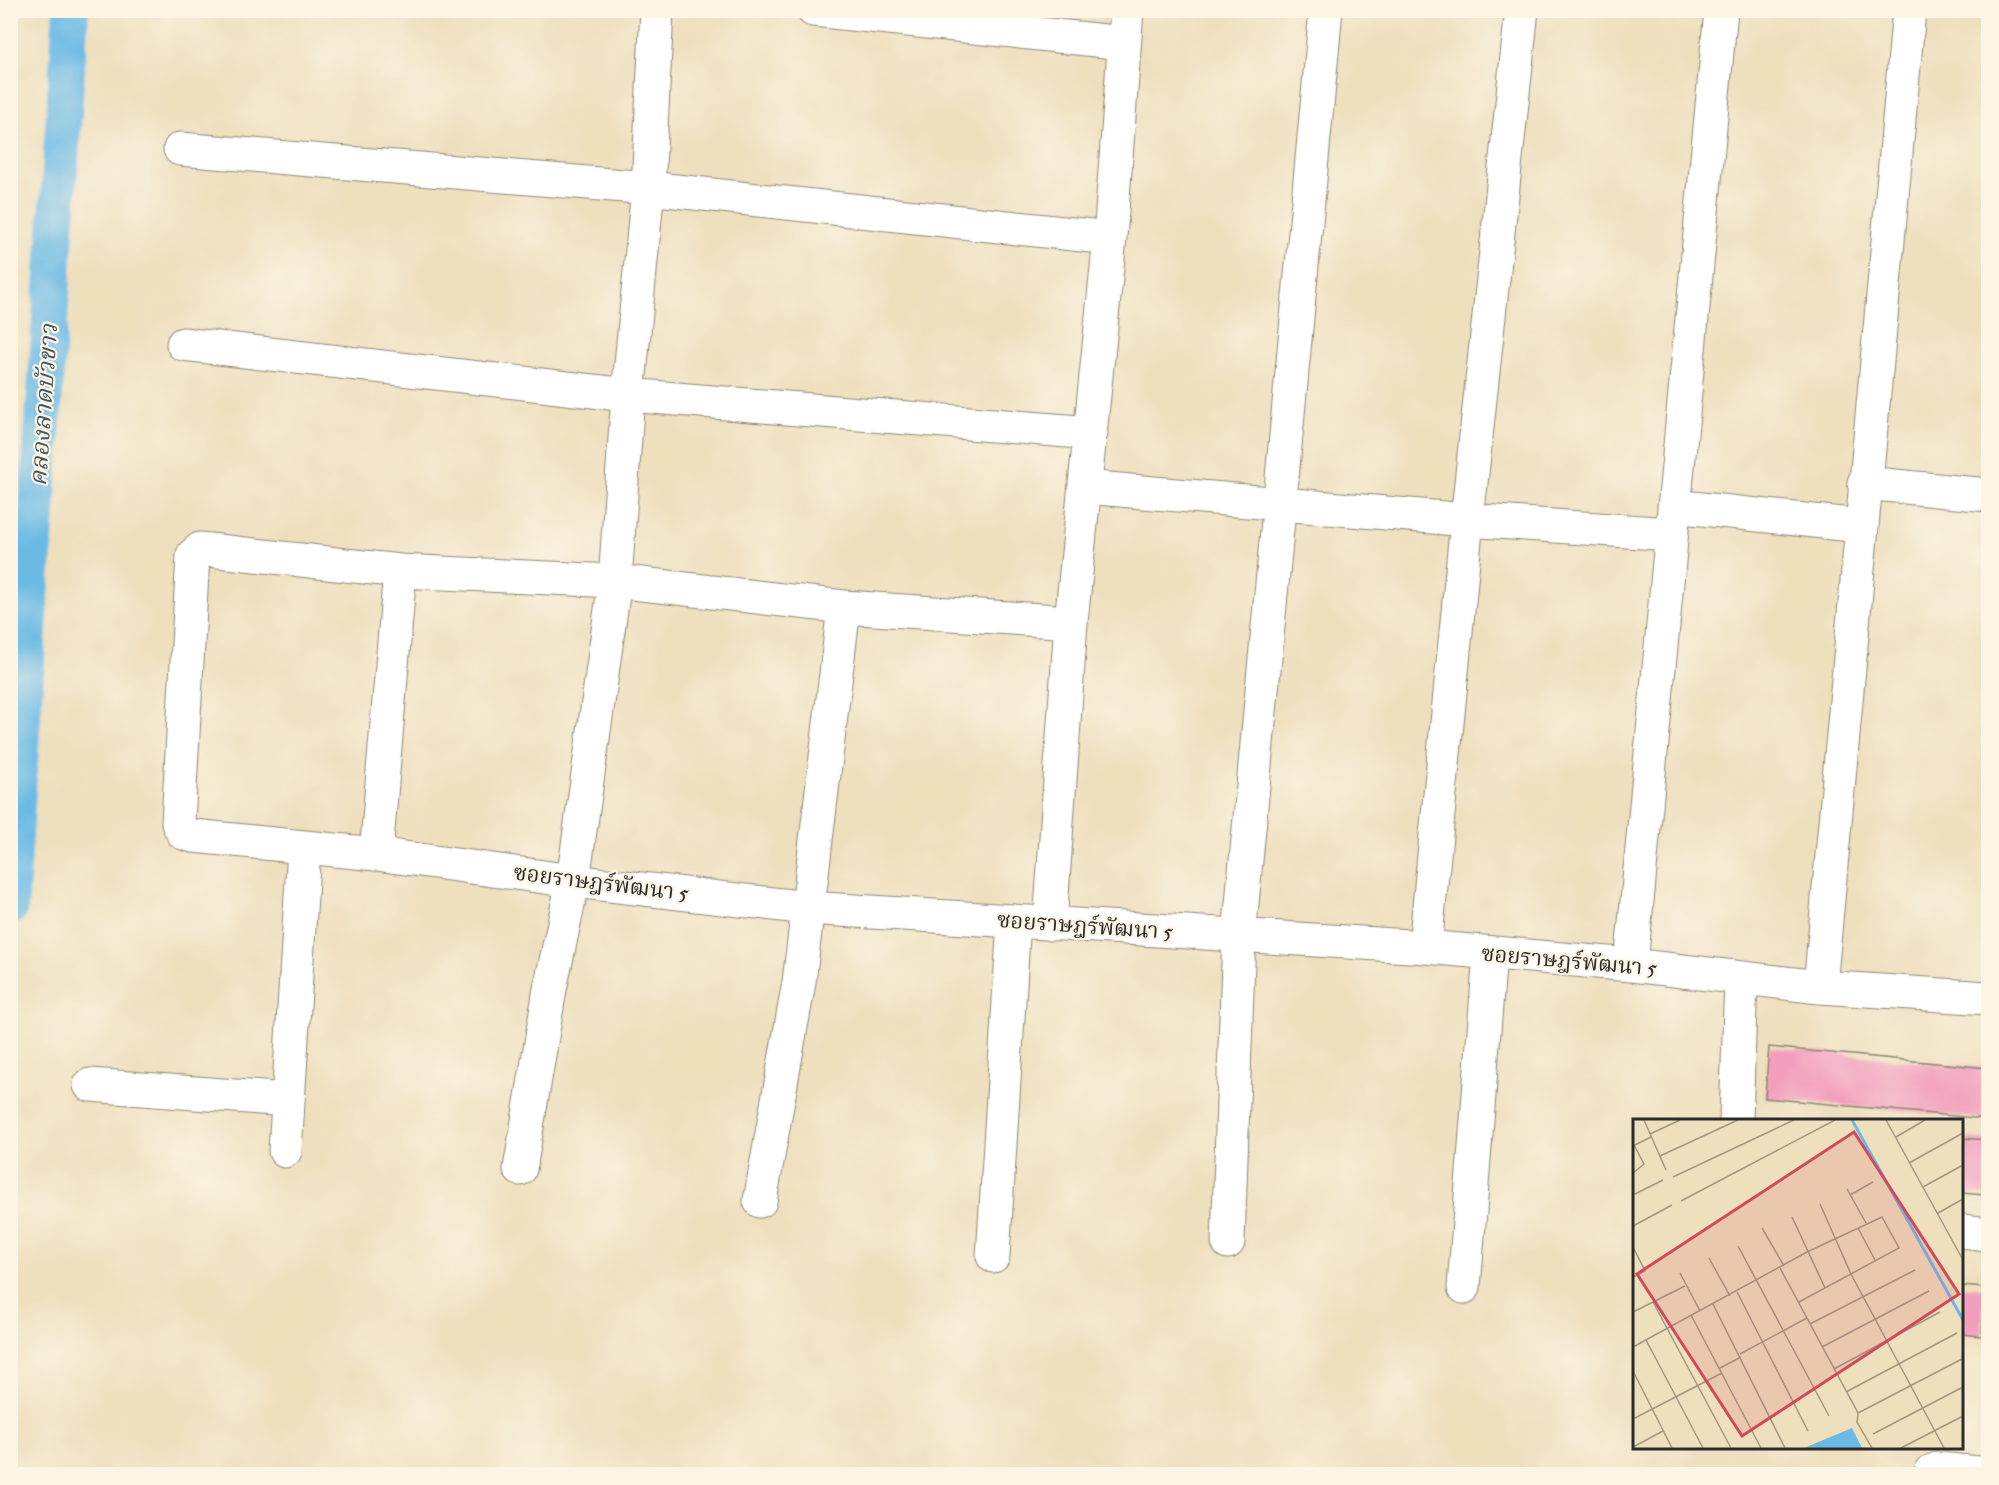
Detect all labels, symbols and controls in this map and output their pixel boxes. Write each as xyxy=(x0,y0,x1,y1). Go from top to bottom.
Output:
water label: คลองลาดบัวขาว xyxy=(23,322,65,487)
street label: ซอยราษฎร์พัฒนา 5 xyxy=(512,858,690,908)
street label: ซอยราษฎร์พัฒนา 5 xyxy=(996,906,1174,946)
street label: ซอยราษฎร์พัฒนา 5 xyxy=(1480,939,1658,983)
inset map xyxy=(1633,1119,1963,1449)

